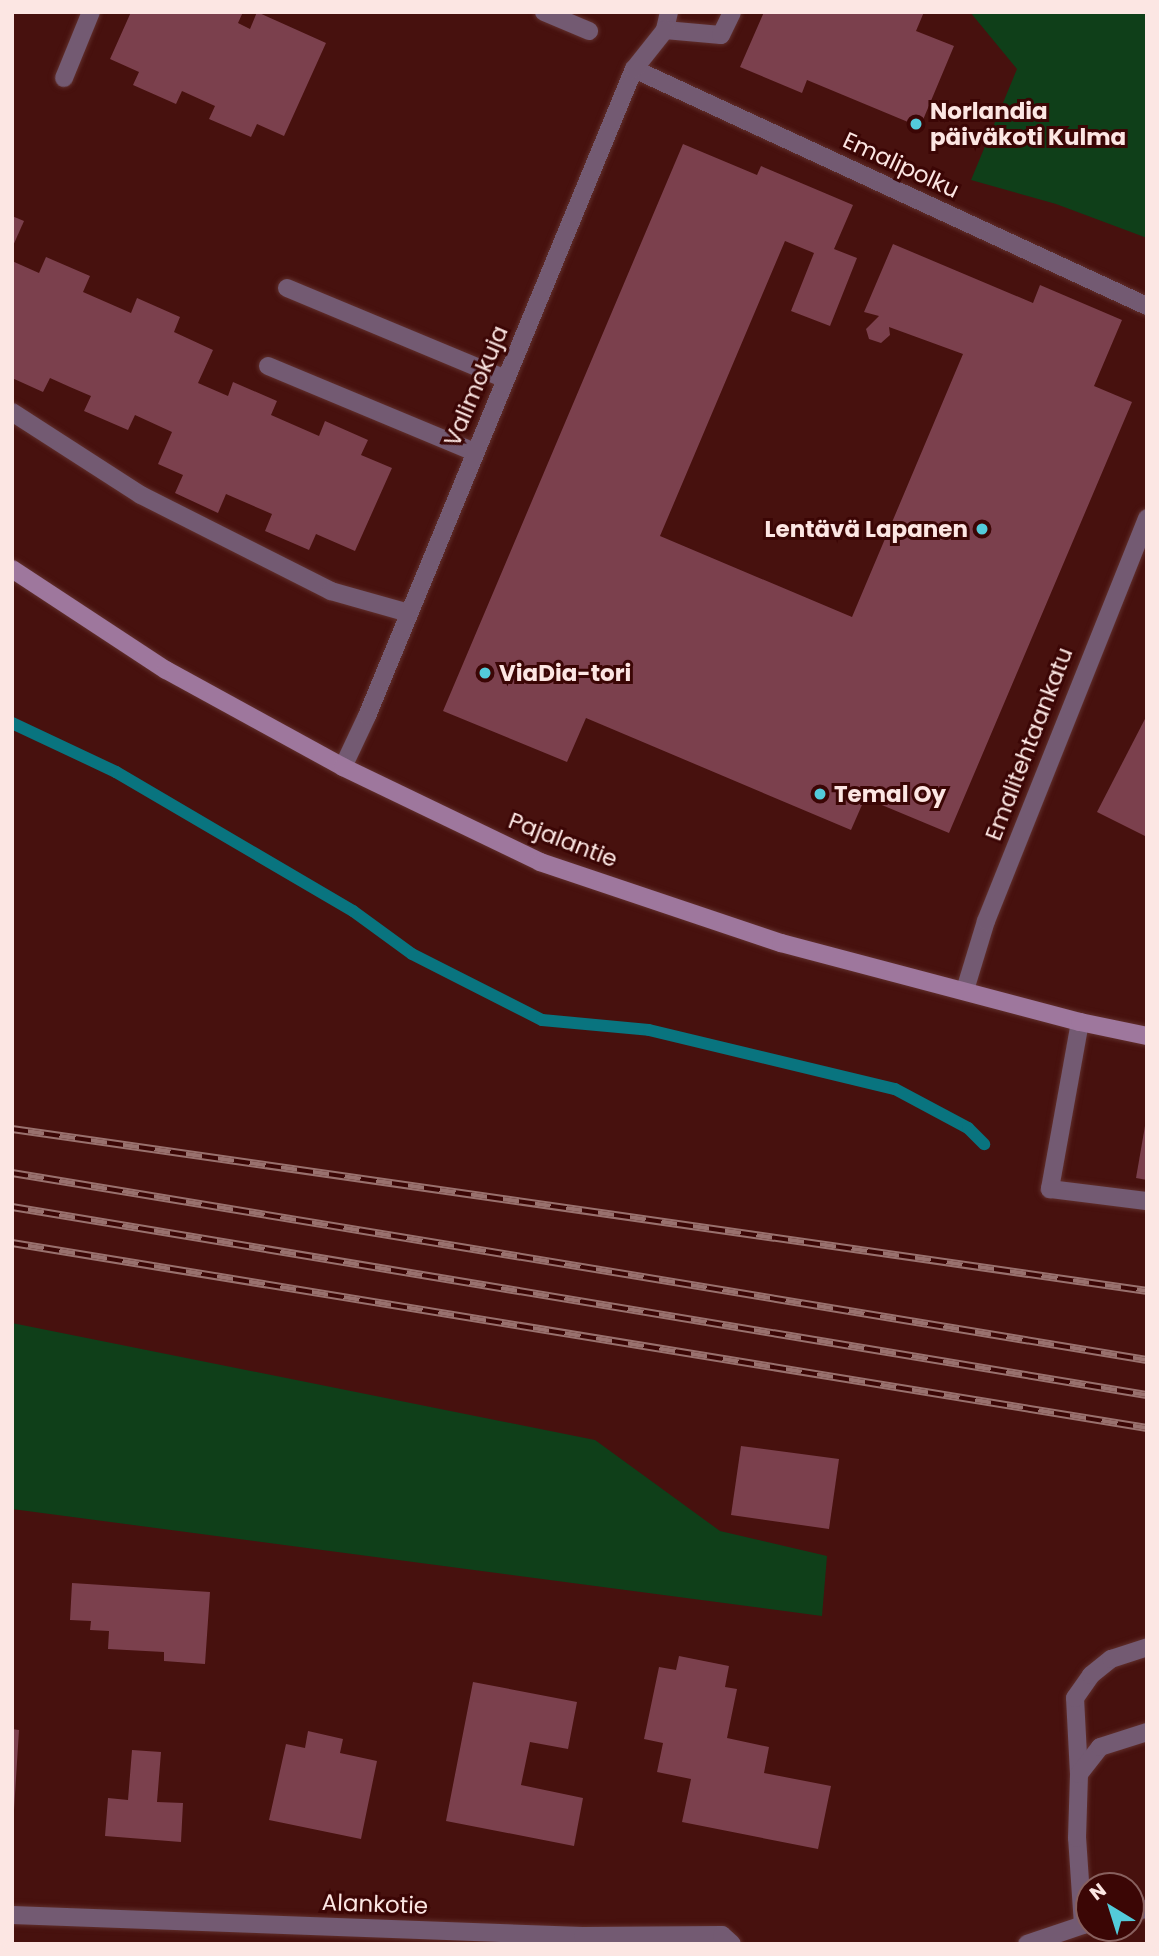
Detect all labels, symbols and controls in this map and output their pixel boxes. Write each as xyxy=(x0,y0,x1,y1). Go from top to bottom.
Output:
place label: Norlandia päiväkoti Kulma xyxy=(930,97,1126,151)
marker: Norlandia päiväkoti Kulma xyxy=(908,116,924,132)
street label: Emalipolku xyxy=(839,126,963,204)
street label: Valimokuja xyxy=(438,321,514,451)
place label: Lentävä Lapanen xyxy=(765,515,968,543)
marker: Lentävä Lapanen xyxy=(974,521,990,537)
street label: Emalitehtaankatu xyxy=(979,644,1079,844)
place label: ViaDia-tori xyxy=(499,659,631,687)
marker: ViaDia-tori xyxy=(477,665,493,681)
place label: Temal Oy xyxy=(834,780,946,808)
marker: Temal Oy xyxy=(812,786,828,802)
street label: Pajalantie xyxy=(505,807,621,873)
north arrow xyxy=(1075,1872,1145,1942)
text: N xyxy=(1084,1877,1112,1907)
street label: Alankotie xyxy=(321,1888,429,1920)

